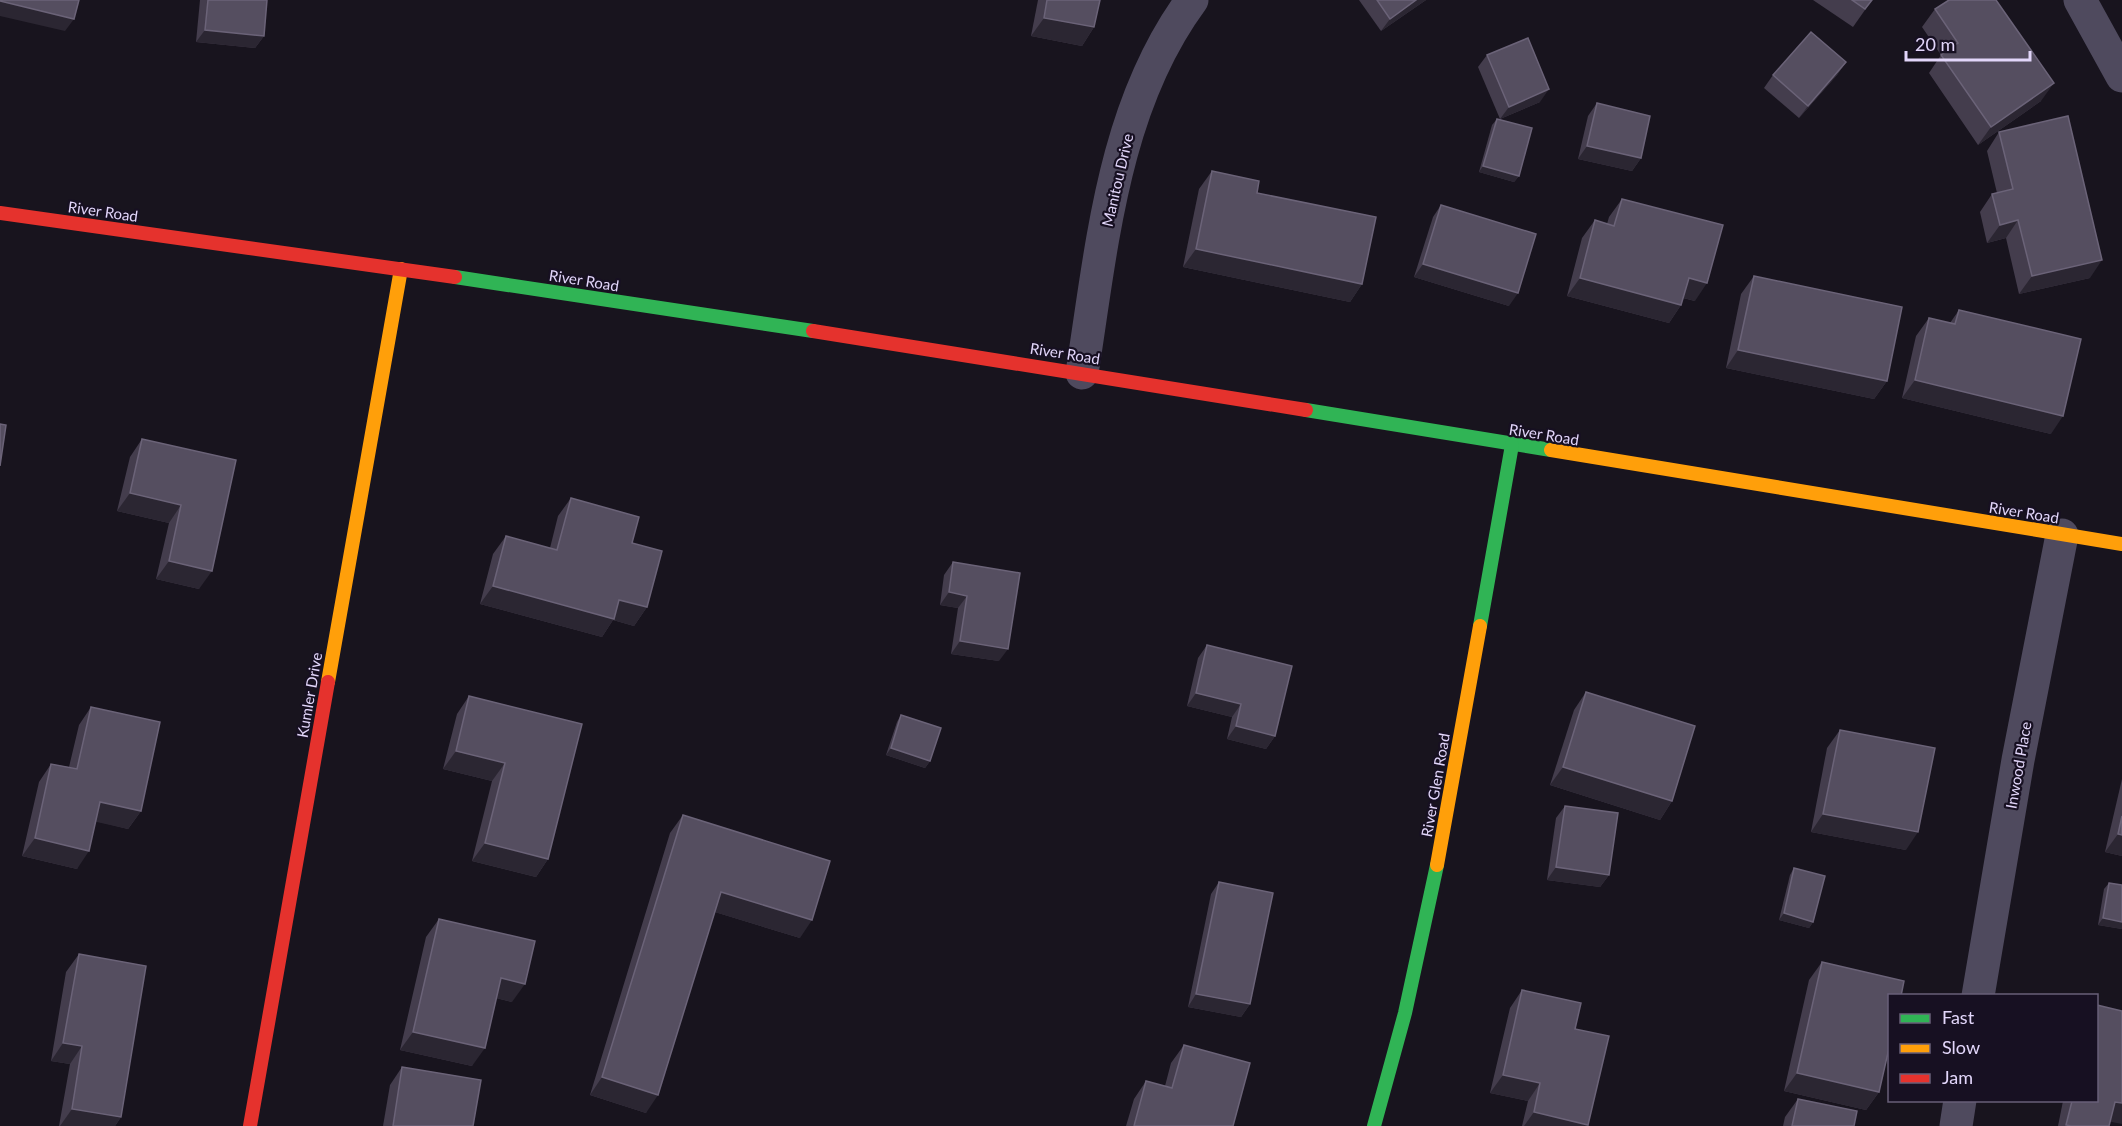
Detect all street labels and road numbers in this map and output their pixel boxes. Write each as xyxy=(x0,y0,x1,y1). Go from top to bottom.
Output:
street label: Manitou Drive xyxy=(1098,132,1136,228)
street label: River Road xyxy=(67,197,139,225)
street label: River Road xyxy=(548,266,620,294)
street label: River Road xyxy=(1029,339,1101,367)
street label: River Road xyxy=(1508,420,1580,448)
street label: River Road xyxy=(1988,498,2060,526)
street label: Kumler Drive xyxy=(293,651,325,739)
street label: Inwood Place xyxy=(2001,720,2035,810)
street label: River Glen Road xyxy=(1417,732,1453,838)

